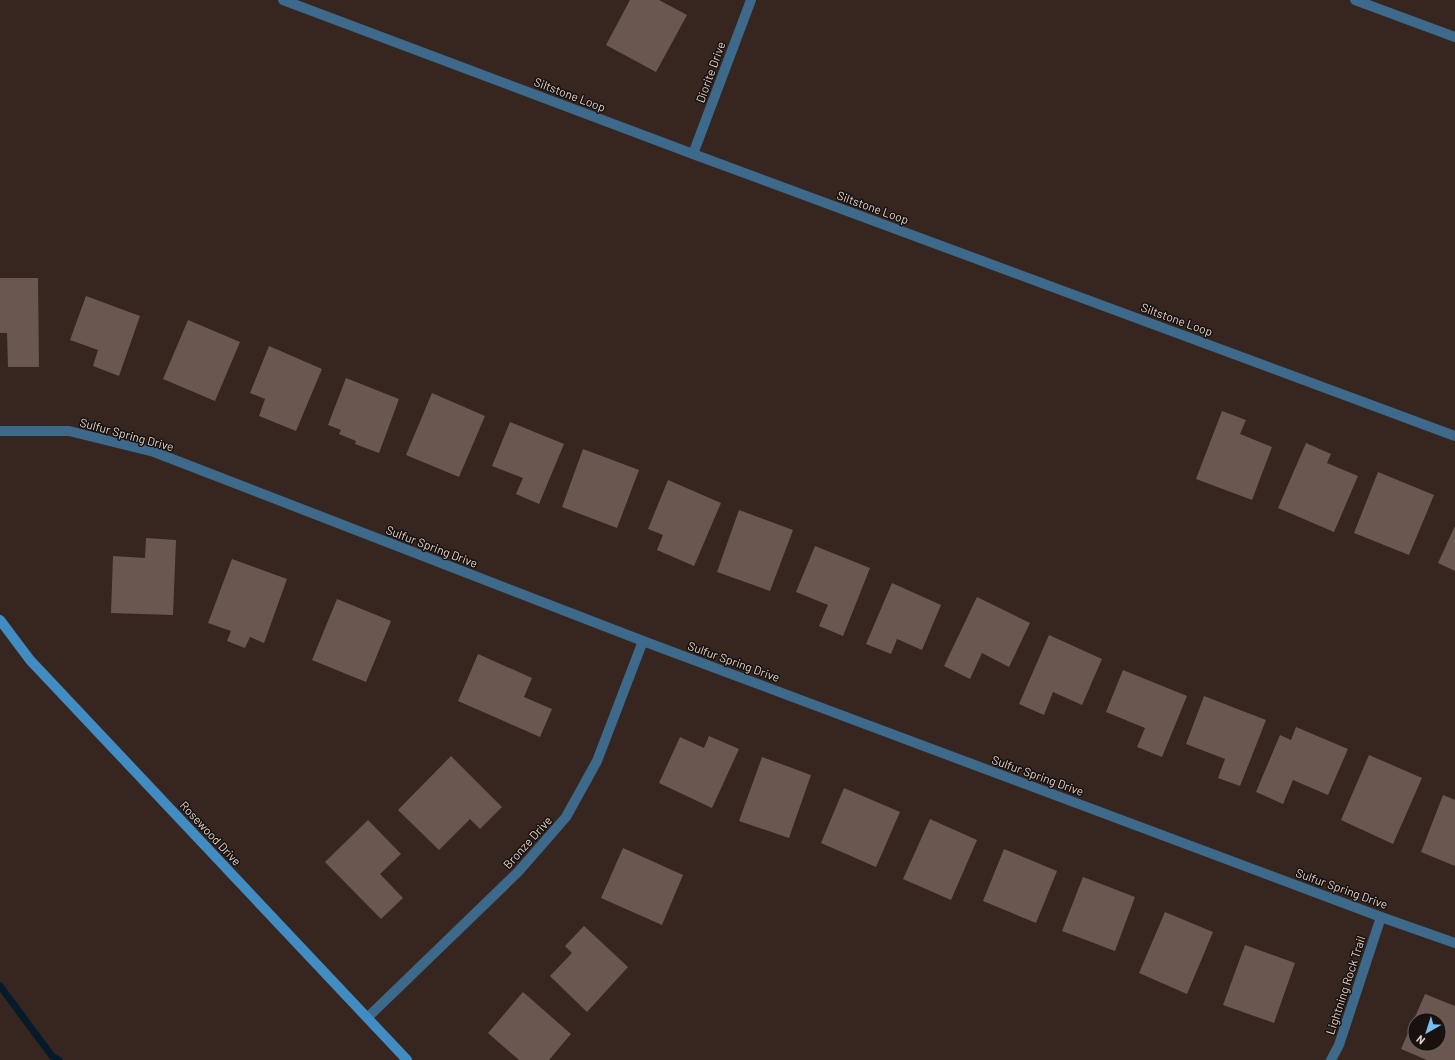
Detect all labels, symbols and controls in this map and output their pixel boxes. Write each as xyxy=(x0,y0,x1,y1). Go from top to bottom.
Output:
street label: Diorite Drive xyxy=(692,39,728,105)
street label: Siltstone Loop xyxy=(532,74,608,114)
street label: Siltstone Loop xyxy=(835,188,911,226)
street label: Siltstone Loop xyxy=(1139,300,1215,338)
street label: Sulfur Spring Drive xyxy=(78,415,176,453)
street label: Sulfur Spring Drive xyxy=(384,522,480,570)
street label: Sulfur Spring Drive xyxy=(686,638,782,684)
street label: Sulfur Spring Drive xyxy=(990,752,1086,798)
street label: Rosewood Drive xyxy=(178,798,244,868)
street label: Bronze Drive xyxy=(500,813,554,871)
street label: Sulfur Spring Drive xyxy=(1294,865,1390,911)
street label: Lightning Rock Trail xyxy=(1322,934,1368,1036)
north arrow xyxy=(1407,1012,1447,1052)
text: N xyxy=(1413,1033,1427,1048)

